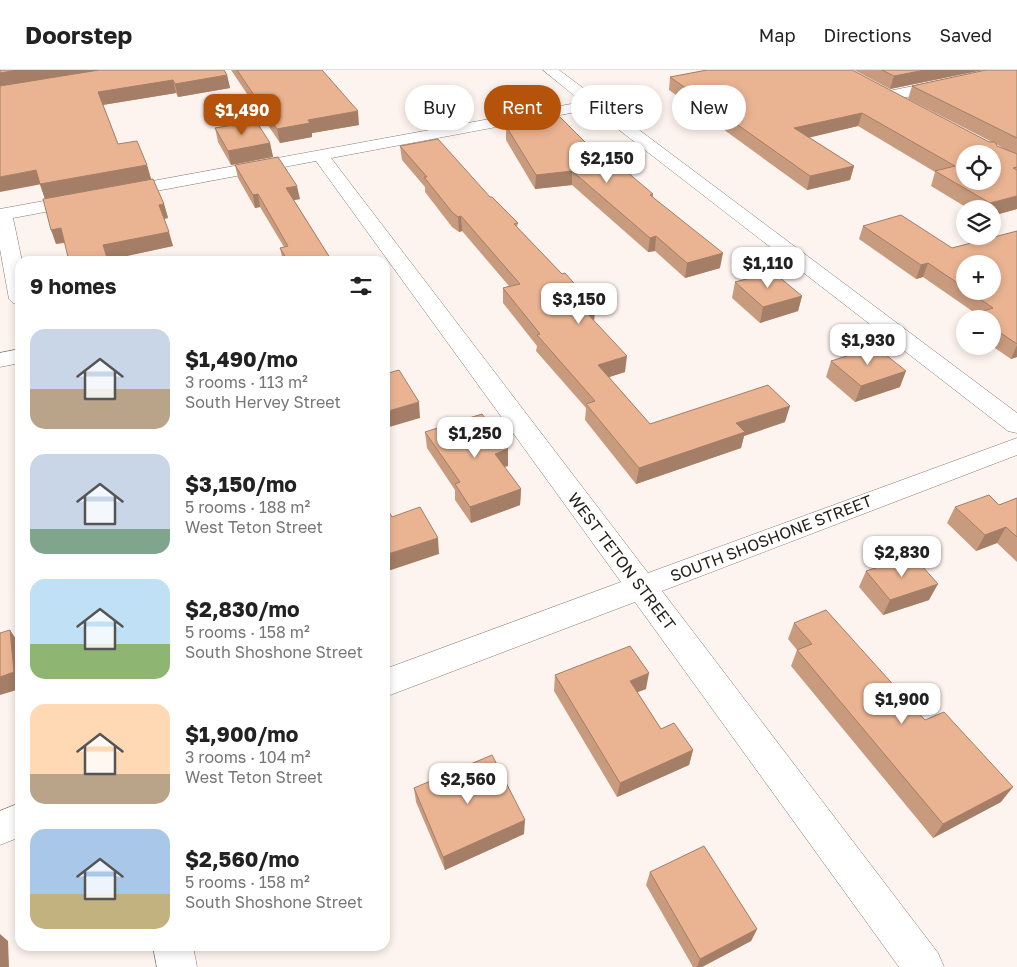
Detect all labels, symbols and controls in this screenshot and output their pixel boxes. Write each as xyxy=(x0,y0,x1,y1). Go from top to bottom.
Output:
text: Doorstep xyxy=(25,20,132,49)
text: Map xyxy=(759,24,795,46)
text: Directions xyxy=(823,24,911,46)
text: Saved xyxy=(939,24,992,46)
chip: Buy xyxy=(405,85,474,130)
chip: Rent xyxy=(484,85,561,130)
chip: Filters xyxy=(571,85,662,130)
chip: New xyxy=(672,85,746,130)
pin: $1,490 xyxy=(201,93,283,136)
text: $1,490 xyxy=(215,100,269,120)
pin: $2,150 xyxy=(566,142,648,184)
map controls xyxy=(956,145,1001,355)
button: locate xyxy=(956,145,1001,190)
text: $2,150 xyxy=(580,148,634,168)
button: layers xyxy=(956,200,1001,245)
pin: $1,110 xyxy=(727,246,809,289)
text: $1,110 xyxy=(743,253,793,273)
button: + xyxy=(956,255,1001,300)
icon: filters xyxy=(347,272,375,300)
text: 9 homes xyxy=(30,273,116,299)
pin: $3,150 xyxy=(538,282,620,325)
text: $3,150 xyxy=(552,289,606,309)
button: − xyxy=(956,310,1001,355)
pin: $1,930 xyxy=(827,324,909,366)
text: $1,930 xyxy=(841,330,895,350)
text: $1,490/mo xyxy=(185,346,298,372)
icon: home xyxy=(70,349,130,409)
text: 3 rooms · 113 m² xyxy=(185,372,308,392)
text: South Hervey Street xyxy=(185,392,341,412)
pin: $1,250 xyxy=(434,416,516,459)
text: $1,250 xyxy=(448,423,502,443)
text: $3,150/mo xyxy=(185,471,297,497)
icon: home xyxy=(70,474,130,534)
street label: WEST TETON STREET xyxy=(564,488,680,634)
street label: SOUTH SHOSHONE STREET xyxy=(667,490,875,586)
text: 5 rooms · 188 m² xyxy=(185,497,310,517)
text: West Teton Street xyxy=(185,517,323,537)
pin: $2,830 xyxy=(861,536,943,578)
text: $2,830 xyxy=(874,542,930,562)
text: $2,830/mo xyxy=(185,596,300,622)
icon: home xyxy=(70,599,130,659)
text: 5 rooms · 158 m² xyxy=(185,622,310,642)
text: South Shoshone Street xyxy=(185,642,363,662)
pin: $1,900 xyxy=(861,682,943,725)
text: $1,900 xyxy=(874,689,930,709)
text: $1,900/mo xyxy=(185,721,298,747)
icon: home xyxy=(70,724,130,784)
text: 3 rooms · 104 m² xyxy=(185,747,310,767)
pin: $2,560 xyxy=(427,762,509,805)
text: West Teton Street xyxy=(185,767,323,787)
text: $2,560 xyxy=(440,769,496,789)
text: $2,560/mo xyxy=(185,846,299,872)
icon: home xyxy=(70,849,130,909)
text: 5 rooms · 158 m² xyxy=(185,872,310,892)
text: South Shoshone Street xyxy=(185,892,363,912)

